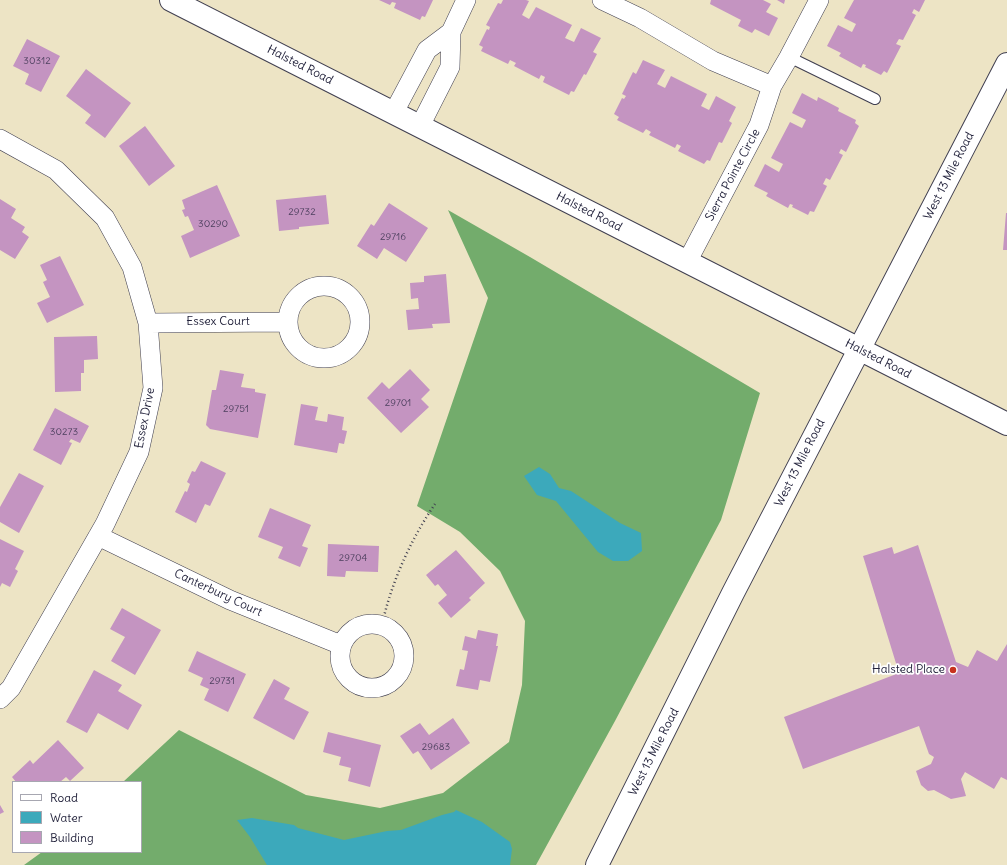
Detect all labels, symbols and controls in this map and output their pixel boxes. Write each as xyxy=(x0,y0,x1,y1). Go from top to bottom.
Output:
street label: Halsted Road xyxy=(265,42,335,88)
house number: 30312 xyxy=(23,55,51,67)
street label: Sierra Pointe Circle xyxy=(703,126,763,224)
street label: West 13 Mile Road xyxy=(921,130,977,222)
street label: Halsted Road xyxy=(554,189,624,235)
house number: 29732 xyxy=(288,206,316,218)
house number: 30290 xyxy=(198,218,228,230)
house number: 29716 xyxy=(380,231,406,243)
street label: Essex Court xyxy=(186,315,250,329)
street label: Halsted Road xyxy=(843,336,913,382)
street label: Essex Drive xyxy=(132,386,158,450)
house number: 29701 xyxy=(385,397,411,409)
house number: 29751 xyxy=(223,403,249,415)
street label: West 13 Mile Road xyxy=(772,417,828,509)
house number: 30273 xyxy=(50,426,78,438)
house number: 29704 xyxy=(339,552,367,564)
street label: Canterbury Court xyxy=(172,566,264,620)
place label: Halsted Place xyxy=(872,663,945,677)
marker: Halsted Place xyxy=(948,665,958,675)
house number: 29731 xyxy=(209,675,235,687)
street label: West 13 Mile Road xyxy=(626,706,682,798)
house number: 29683 xyxy=(422,741,450,753)
legend xyxy=(12,781,142,853)
text: Road xyxy=(50,790,78,805)
text: Water xyxy=(50,810,83,825)
text: Building xyxy=(50,830,94,845)

